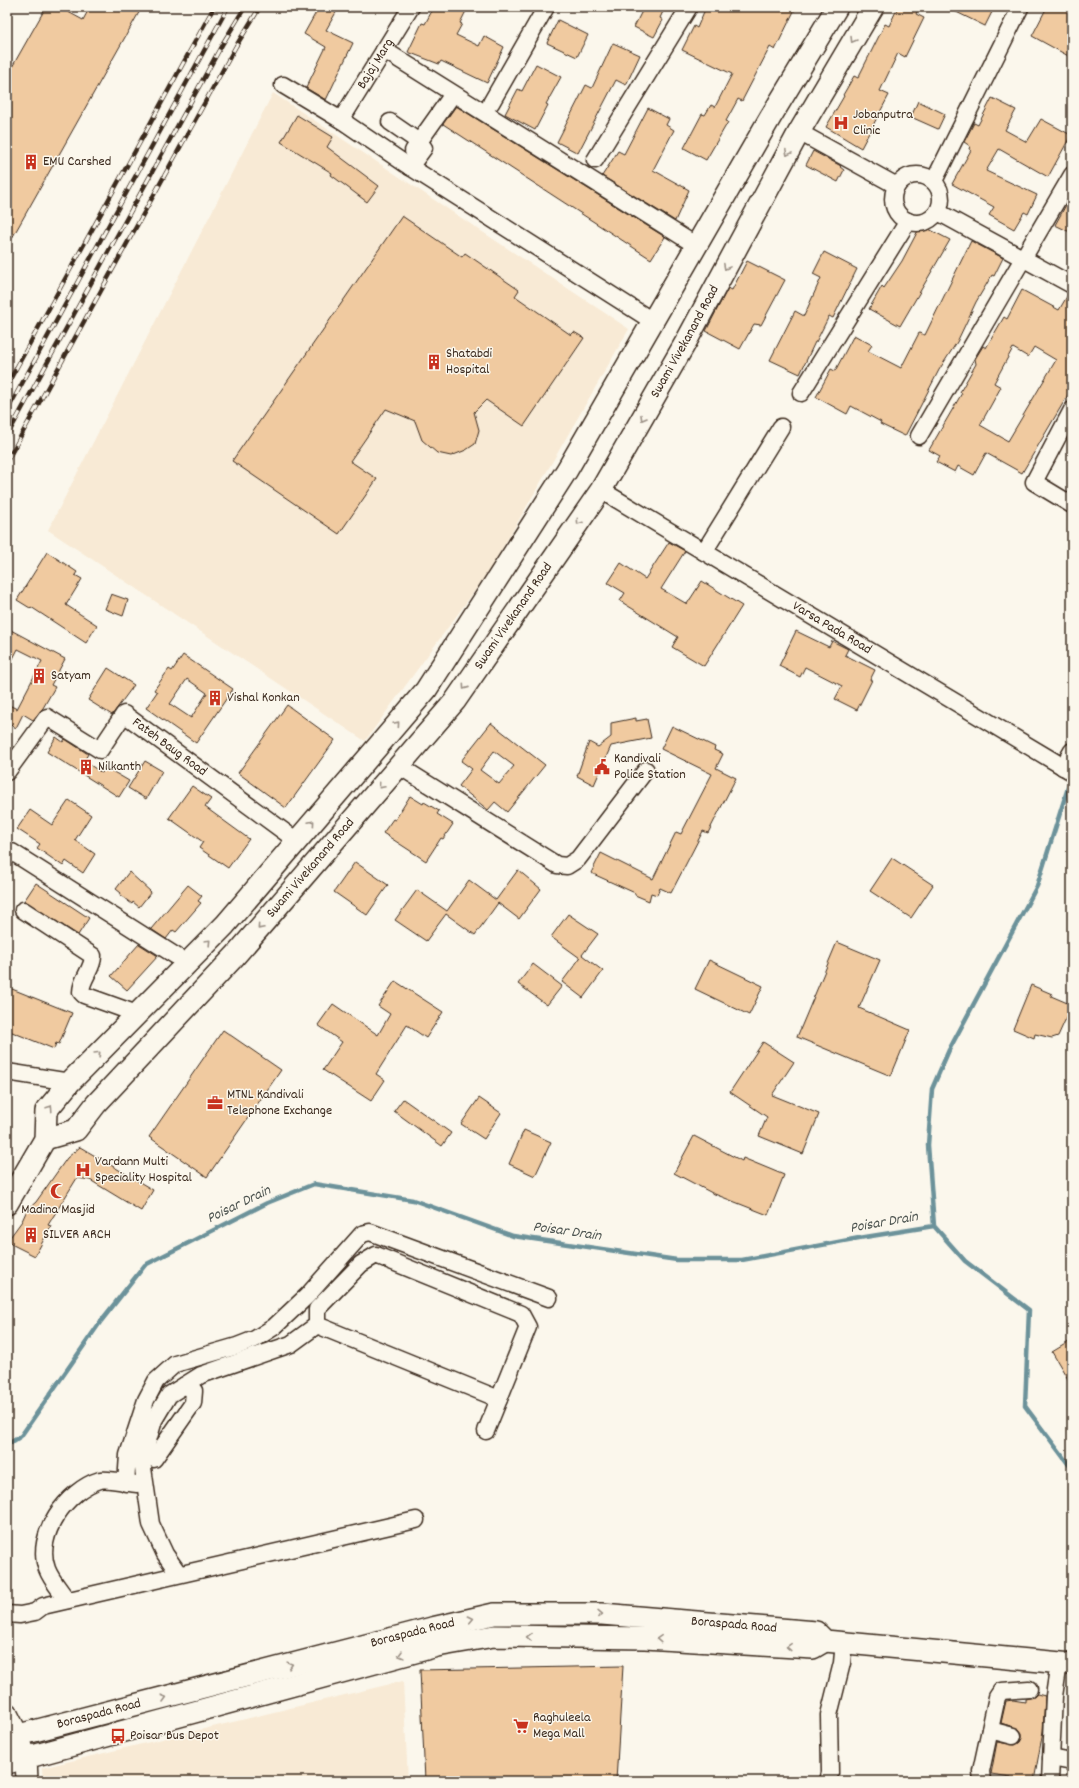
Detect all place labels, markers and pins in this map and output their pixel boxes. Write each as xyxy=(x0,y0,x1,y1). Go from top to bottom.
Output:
place label: Jobanputra Clinic xyxy=(853,105,913,141)
hospital icon: Jobanputra Clinic xyxy=(832,114,850,132)
place label: EMU Carshed xyxy=(43,152,111,172)
building icon: EMU Carshed xyxy=(22,153,40,171)
place label: Shatabdi Hospital xyxy=(446,344,493,380)
building icon: Shatabdi Hospital xyxy=(425,353,443,371)
place label: Satyam xyxy=(51,666,91,686)
building icon: Satyam xyxy=(30,667,48,685)
place label: Vishal Konkan xyxy=(227,688,300,708)
building icon: Vishal Konkan xyxy=(206,689,224,707)
place label: Kandivali Police Station xyxy=(614,749,686,785)
place label: Nilkanth xyxy=(98,757,141,777)
building icon: Nilkanth xyxy=(77,758,95,776)
public building icon: Kandivali Police Station xyxy=(593,758,611,776)
place label: MTNL Kandivali Telephone Exchange xyxy=(227,1085,332,1121)
office icon: MTNL Kandivali Telephone Exchange xyxy=(206,1094,224,1112)
place label: Vardann Multi Speciality Hospital xyxy=(95,1152,193,1188)
hospital icon: Vardann Multi Speciality Hospital xyxy=(74,1161,92,1179)
mosque icon: Madina Masjid xyxy=(49,1182,67,1200)
place label: Madina Masjid xyxy=(21,1200,95,1220)
place label: SILVER ARCH xyxy=(43,1225,111,1245)
building icon: SILVER ARCH xyxy=(22,1226,40,1244)
place label: Raghuleela Mega Mall xyxy=(533,1708,591,1744)
supermarket icon: Raghuleela Mega Mall xyxy=(512,1717,530,1735)
place label: Poisar Bus Depot xyxy=(130,1726,219,1746)
bus stop icon: Poisar Bus Depot xyxy=(109,1727,127,1745)

